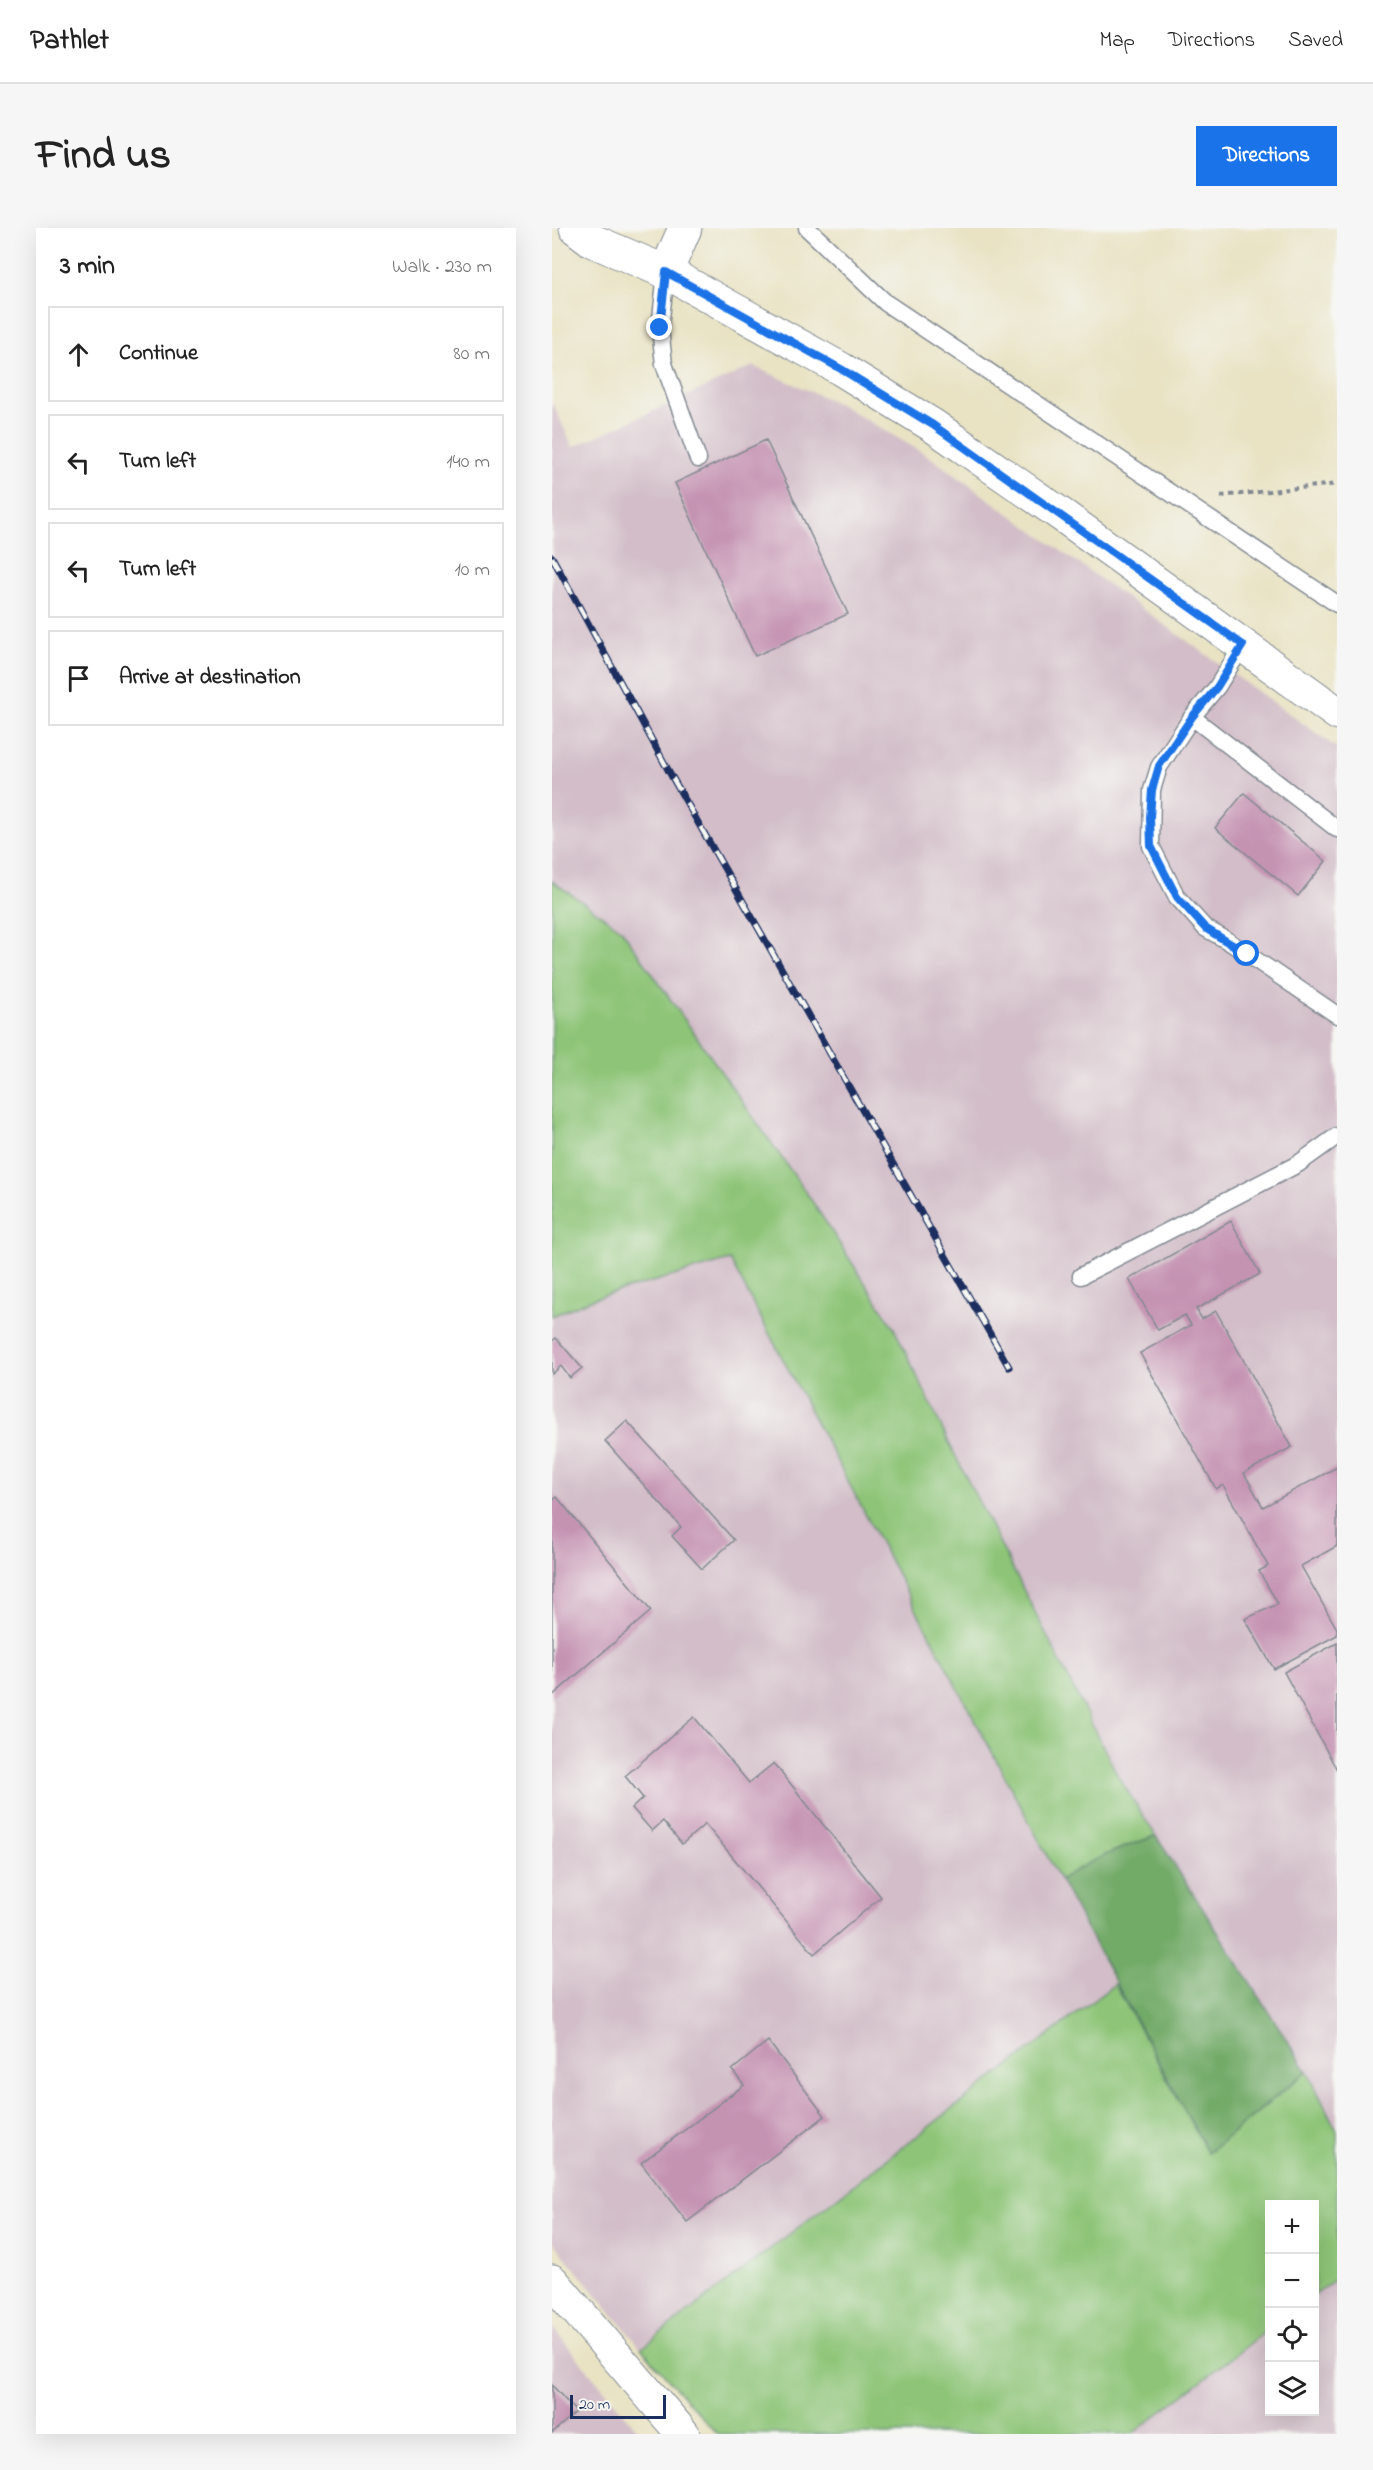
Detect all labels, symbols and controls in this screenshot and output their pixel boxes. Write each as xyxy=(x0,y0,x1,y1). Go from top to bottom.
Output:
text: Pathlet xyxy=(30,21,109,62)
text: Map xyxy=(1099,26,1135,56)
text: Directions xyxy=(1168,26,1255,56)
text: Saved xyxy=(1288,26,1343,56)
text: Find us xyxy=(36,126,171,187)
button: Directions xyxy=(1196,126,1337,186)
text: 3 min xyxy=(60,248,115,286)
text: Walk · 230 m xyxy=(392,253,492,282)
route end xyxy=(646,314,672,340)
icon: ahead xyxy=(62,338,95,371)
text: Continue xyxy=(119,338,198,370)
text: 80 m xyxy=(453,340,490,369)
icon: left xyxy=(62,446,95,479)
text: Turn left xyxy=(119,446,196,478)
text: 140 m xyxy=(446,448,490,477)
icon: left xyxy=(62,554,95,587)
text: Turn left xyxy=(119,554,196,586)
text: 10 m xyxy=(454,556,490,585)
icon: arrive xyxy=(62,662,95,695)
text: Arrive at destination xyxy=(119,662,301,694)
route start xyxy=(1233,940,1259,966)
map controls xyxy=(1265,2200,1319,2416)
button: + xyxy=(1265,2200,1319,2254)
button: − xyxy=(1265,2254,1319,2308)
button: locate xyxy=(1265,2308,1319,2362)
button: layers xyxy=(1265,2362,1319,2416)
scale bar xyxy=(570,2392,666,2420)
text: 20 m xyxy=(579,2393,610,2417)

